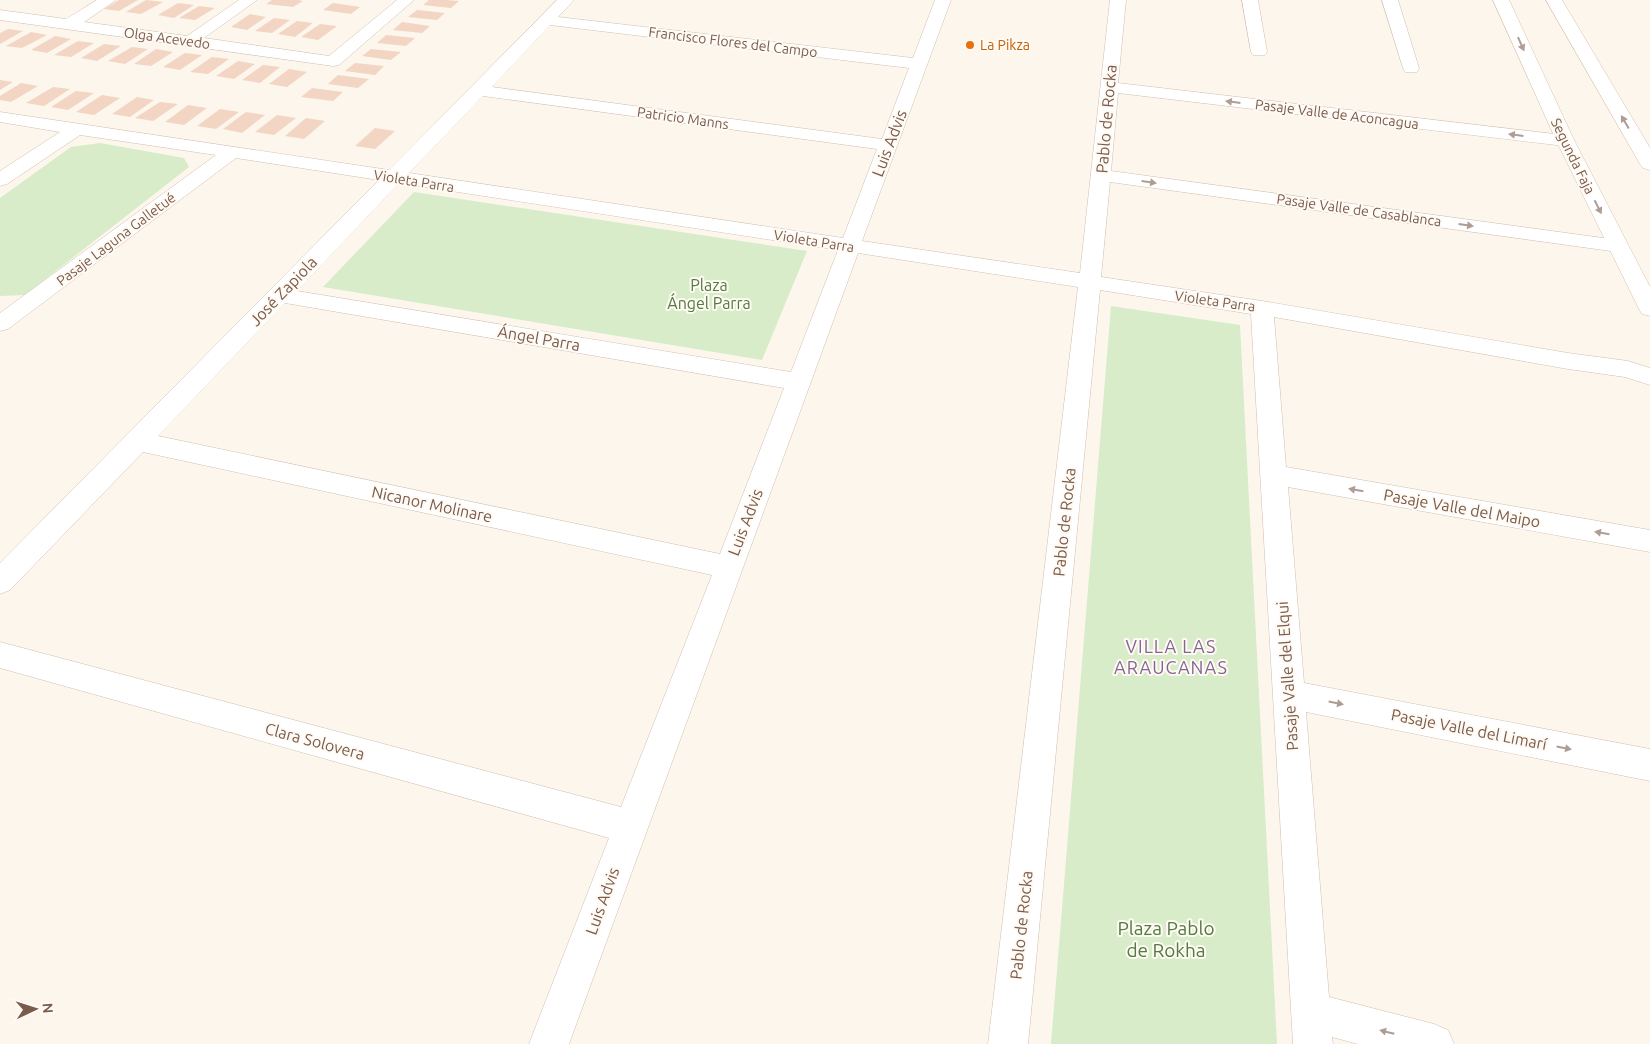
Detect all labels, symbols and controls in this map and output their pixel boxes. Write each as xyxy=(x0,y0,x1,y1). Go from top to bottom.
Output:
street label: Olga Acevedo xyxy=(123,24,211,52)
street label: Francisco Flores del Campo xyxy=(648,24,818,60)
place label: La Pikza xyxy=(980,37,1030,53)
one-way arrow xyxy=(1517,37,1525,51)
marker: La Pikza xyxy=(964,39,976,51)
street label: Pablo de Rocka xyxy=(1092,64,1120,174)
street label: Pasaje Valle de Aconcagua xyxy=(1254,96,1420,132)
one-way arrow xyxy=(1225,98,1241,106)
street label: Patricio Manns xyxy=(636,104,730,132)
street label: Luis Advis xyxy=(868,107,910,179)
street label: Segunda Faja xyxy=(1548,115,1598,197)
one-way arrow xyxy=(1621,116,1630,129)
one-way arrow xyxy=(1508,131,1524,139)
street label: Violeta Parra xyxy=(373,167,455,195)
one-way arrow xyxy=(1142,178,1158,186)
street label: Pasaje Laguna Galletué xyxy=(53,189,179,289)
street label: Pasaje Valle de Casablanca xyxy=(1276,191,1442,229)
one-way arrow xyxy=(1594,200,1602,214)
one-way arrow xyxy=(1459,221,1475,229)
street label: Violeta Parra xyxy=(773,227,855,255)
street label: José Zapiola xyxy=(246,253,320,329)
park label: Plaza Ángel Parra xyxy=(667,276,751,312)
street label: Violeta Parra xyxy=(1174,287,1256,315)
street label: Ángel Parra xyxy=(496,320,582,354)
street label: Pablo de Rocka xyxy=(1049,467,1079,577)
street label: Nicanor Molinare xyxy=(370,482,494,526)
one-way arrow xyxy=(1347,485,1363,493)
street label: Pasaje Valle del Maipo xyxy=(1382,485,1542,531)
street label: Luis Advis xyxy=(724,486,766,558)
one-way arrow xyxy=(1594,529,1610,537)
street label: Pasaje Valle del Elqui xyxy=(1273,601,1301,751)
district label: VILLA LAS ARAUCANAS xyxy=(1114,636,1228,677)
one-way arrow xyxy=(1329,699,1344,707)
street label: Pasaje Valle del Limarí xyxy=(1390,705,1549,753)
street label: Clara Solovera xyxy=(263,719,367,763)
one-way arrow xyxy=(1557,744,1572,752)
street label: Luis Advis xyxy=(582,865,622,937)
street label: Pablo de Rocka xyxy=(1006,870,1036,980)
park label: Plaza Pablo de Rokha xyxy=(1117,917,1215,961)
north arrow xyxy=(10,984,60,1034)
text: N xyxy=(40,1002,56,1014)
one-way arrow xyxy=(1380,1028,1395,1036)

